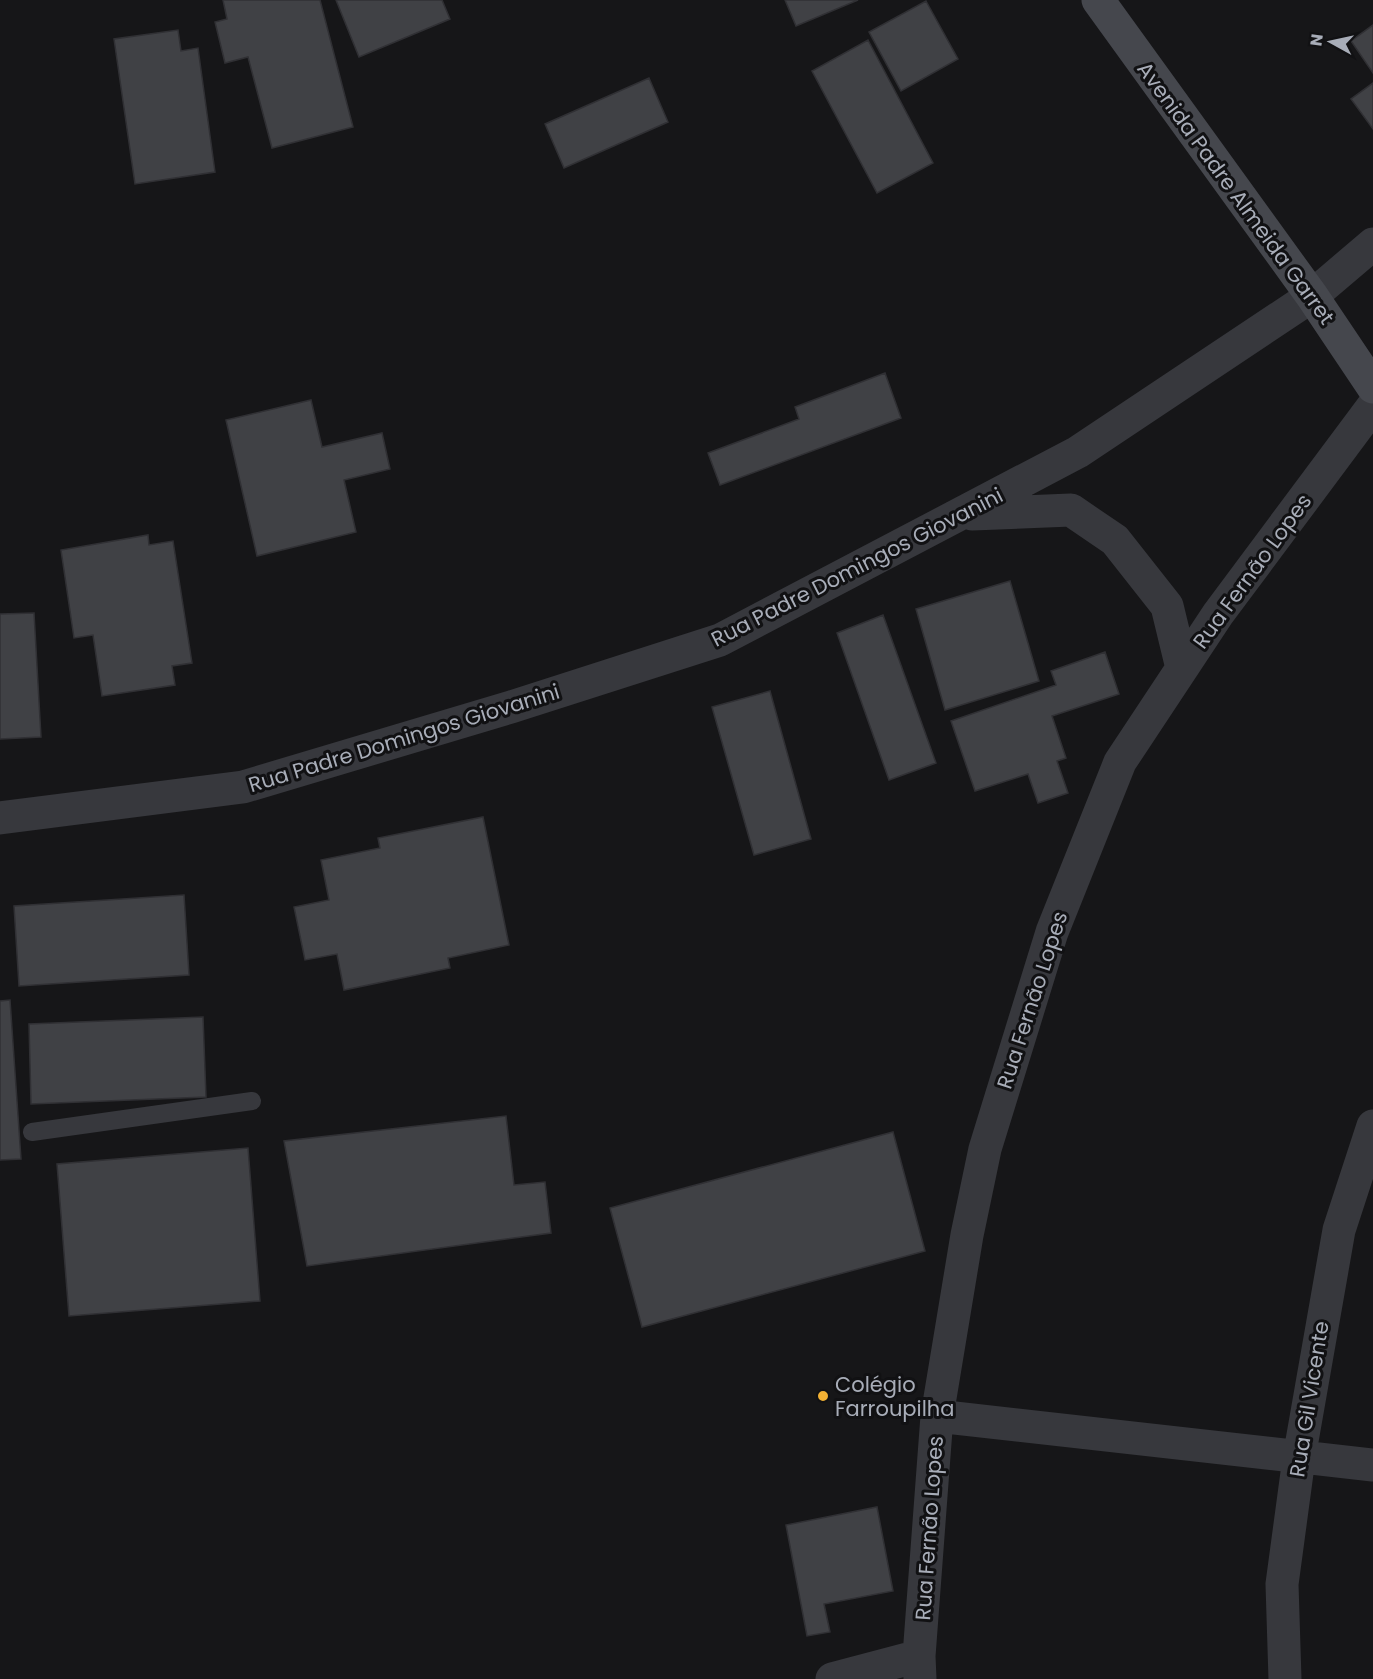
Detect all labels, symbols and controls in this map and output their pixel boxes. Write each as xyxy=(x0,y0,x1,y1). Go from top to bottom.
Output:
north arrow xyxy=(1301,12,1361,72)
text: N xyxy=(1304,32,1329,48)
street label: Avenida Padre Almeida Garret xyxy=(1131,56,1341,330)
street label: Rua Padre Domingos Giovanini xyxy=(706,481,1008,653)
street label: Rua Fernão Lopes xyxy=(1186,488,1318,654)
street label: Rua Padre Domingos Giovanini xyxy=(245,677,563,799)
street label: Rua Fernão Lopes xyxy=(990,908,1074,1092)
street label: Rua Gil Vicente xyxy=(1282,1319,1336,1479)
place label: Colégio Farroupilha xyxy=(835,1370,955,1423)
marker: Colégio Farroupilha xyxy=(816,1389,830,1403)
street label: Rua Fernão Lopes xyxy=(908,1435,950,1621)

